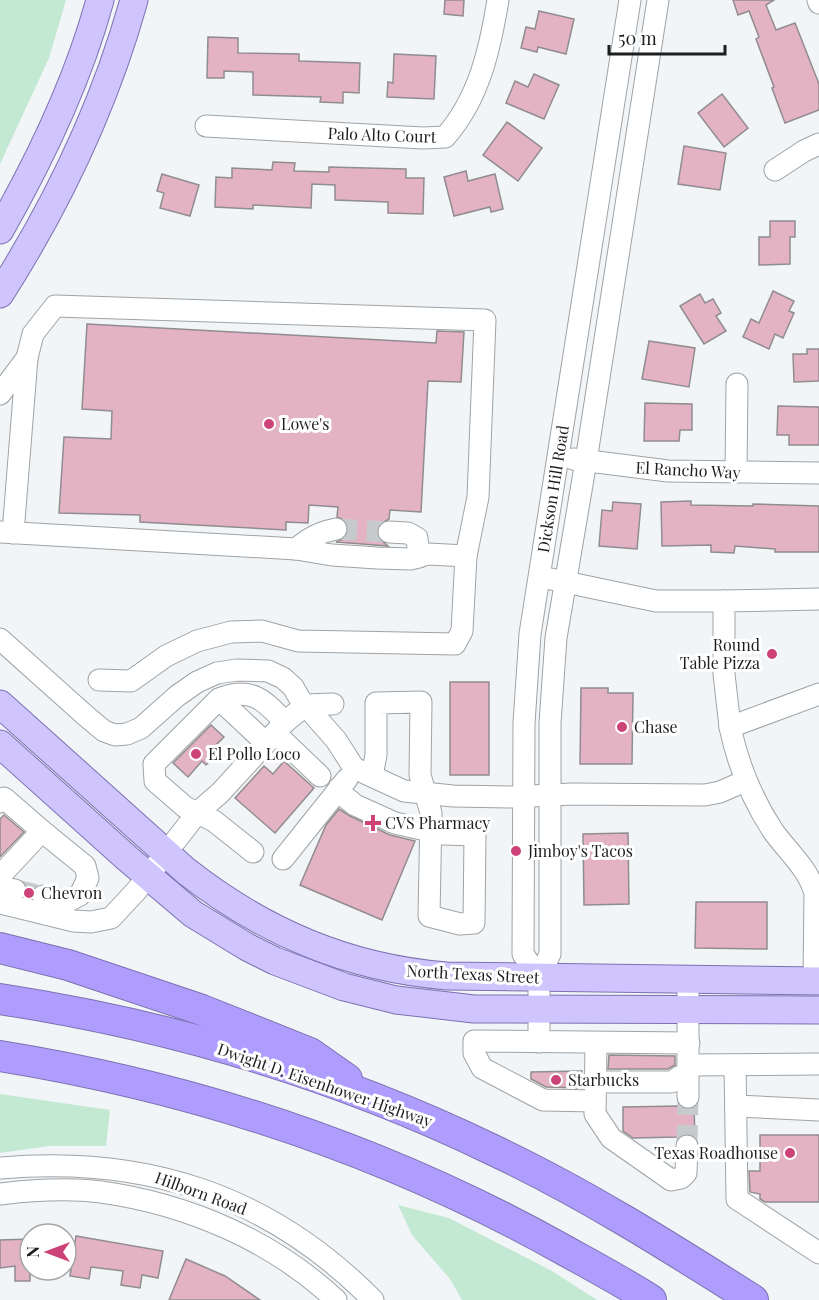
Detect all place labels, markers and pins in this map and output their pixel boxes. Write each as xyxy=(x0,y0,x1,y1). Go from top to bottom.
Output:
place label: Lowe's xyxy=(281,413,329,434)
marker: Lowe's xyxy=(262,417,276,431)
place label: Round Table Pizza xyxy=(680,634,760,673)
marker: Round Table Pizza xyxy=(765,647,779,661)
place label: Chase xyxy=(634,716,678,737)
marker: Chase xyxy=(615,720,629,734)
place label: El Pollo Loco xyxy=(208,743,301,764)
marker: El Pollo Loco xyxy=(189,747,203,761)
place label: CVS Pharmacy xyxy=(385,812,490,833)
marker: CVS Pharmacy xyxy=(366,816,380,830)
place label: Jimboy's Tacos xyxy=(527,840,633,861)
marker: Jimboy's Tacos xyxy=(509,844,523,858)
place label: Chevron xyxy=(41,882,103,903)
marker: Chevron xyxy=(22,886,36,900)
place label: Starbucks xyxy=(568,1069,639,1090)
marker: Starbucks xyxy=(549,1073,563,1087)
place label: Texas Roadhouse xyxy=(654,1142,778,1163)
marker: Texas Roadhouse xyxy=(783,1146,797,1160)

